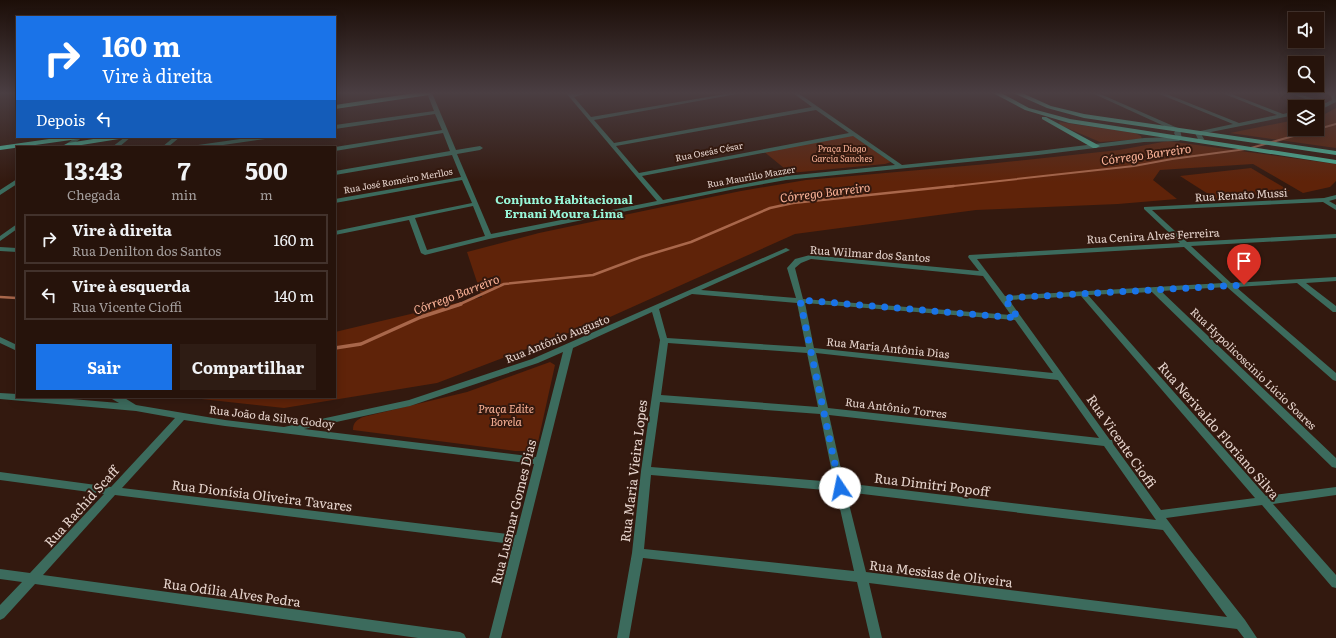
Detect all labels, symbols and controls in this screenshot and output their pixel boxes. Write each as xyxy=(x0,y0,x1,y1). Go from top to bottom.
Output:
map controls xyxy=(1288,12,1324,136)
button: sound xyxy=(1288,12,1324,48)
text: 160 m xyxy=(102,24,181,66)
icon: right xyxy=(36,32,88,84)
button: search xyxy=(1288,56,1324,92)
text: Vire à direita xyxy=(102,62,213,89)
button: layers xyxy=(1288,100,1324,136)
text: Depois xyxy=(36,108,85,131)
icon: left xyxy=(93,108,115,130)
street label: Rua Oseás César xyxy=(674,137,745,164)
water label: Córrego Barreiro xyxy=(1100,139,1192,169)
park label: Praça Diogo Garcia Sanches xyxy=(811,141,873,165)
text: 13:43 xyxy=(64,152,123,187)
text: 7 xyxy=(177,152,191,187)
text: 500 xyxy=(245,152,288,187)
street label: Rua Maurilio Mazzer xyxy=(706,161,797,191)
street label: Rua José Romeiro Merllos xyxy=(342,164,454,196)
water label: Córrego Barreiro xyxy=(779,178,871,206)
street label: Rua Renato Mussi xyxy=(1194,184,1288,204)
text: Chegada xyxy=(67,185,120,204)
text: min xyxy=(171,185,197,204)
text: m xyxy=(260,185,273,204)
district label: Conjunto Habitacional Ernani Moura Lima xyxy=(495,190,633,222)
text: Vire à direita xyxy=(72,218,172,241)
street label: Rua Cenira Alves Ferreira xyxy=(1086,224,1220,246)
icon: right xyxy=(38,228,60,250)
text: 160 m xyxy=(274,228,314,251)
text: Rua Denilton dos Santos xyxy=(72,241,221,260)
street label: Rua Wilmar dos Santos xyxy=(809,241,931,265)
pin xyxy=(1227,244,1261,285)
icon: arrive xyxy=(1233,250,1255,272)
water label: Córrego Barreiro xyxy=(410,269,502,319)
text: Vire à esquerda xyxy=(72,274,190,297)
icon: left xyxy=(38,284,60,306)
text: 140 m xyxy=(274,284,314,307)
text: Rua Vicente Cioffi xyxy=(72,297,182,316)
street label: Rua Hypolicoscinio Lúcio Soares xyxy=(1187,303,1321,433)
street label: Rua Antônio Augusto xyxy=(502,310,612,366)
street label: Rua Maria Antônia Dias xyxy=(826,333,950,361)
button: Sair xyxy=(36,344,172,390)
button: Compartilhar xyxy=(180,344,316,390)
street label: Rua Nerivaldo Floriano Silva xyxy=(1154,357,1284,503)
street label: Rua Vicente Cioffi xyxy=(1083,390,1161,492)
street label: Rua Antônio Torres xyxy=(844,393,948,421)
street label: Rua Maria Vieira Lopes xyxy=(615,399,651,543)
street label: Rua João da Silva Godoy xyxy=(208,400,336,432)
park label: Praça Edite Borela xyxy=(478,400,534,429)
street label: Rua Lusmar Gomes Dias xyxy=(486,437,540,587)
street label: Rua Rachid Scaff xyxy=(39,460,124,551)
position arrow xyxy=(819,467,861,509)
street label: Rua Dimitri Popoff xyxy=(873,468,992,501)
street label: Rua Dionísia Oliveira Tavares xyxy=(171,475,353,515)
street label: Rua Messias de Oliveira xyxy=(868,555,1014,591)
street label: Rua Odília Alves Pedra xyxy=(162,573,302,611)

